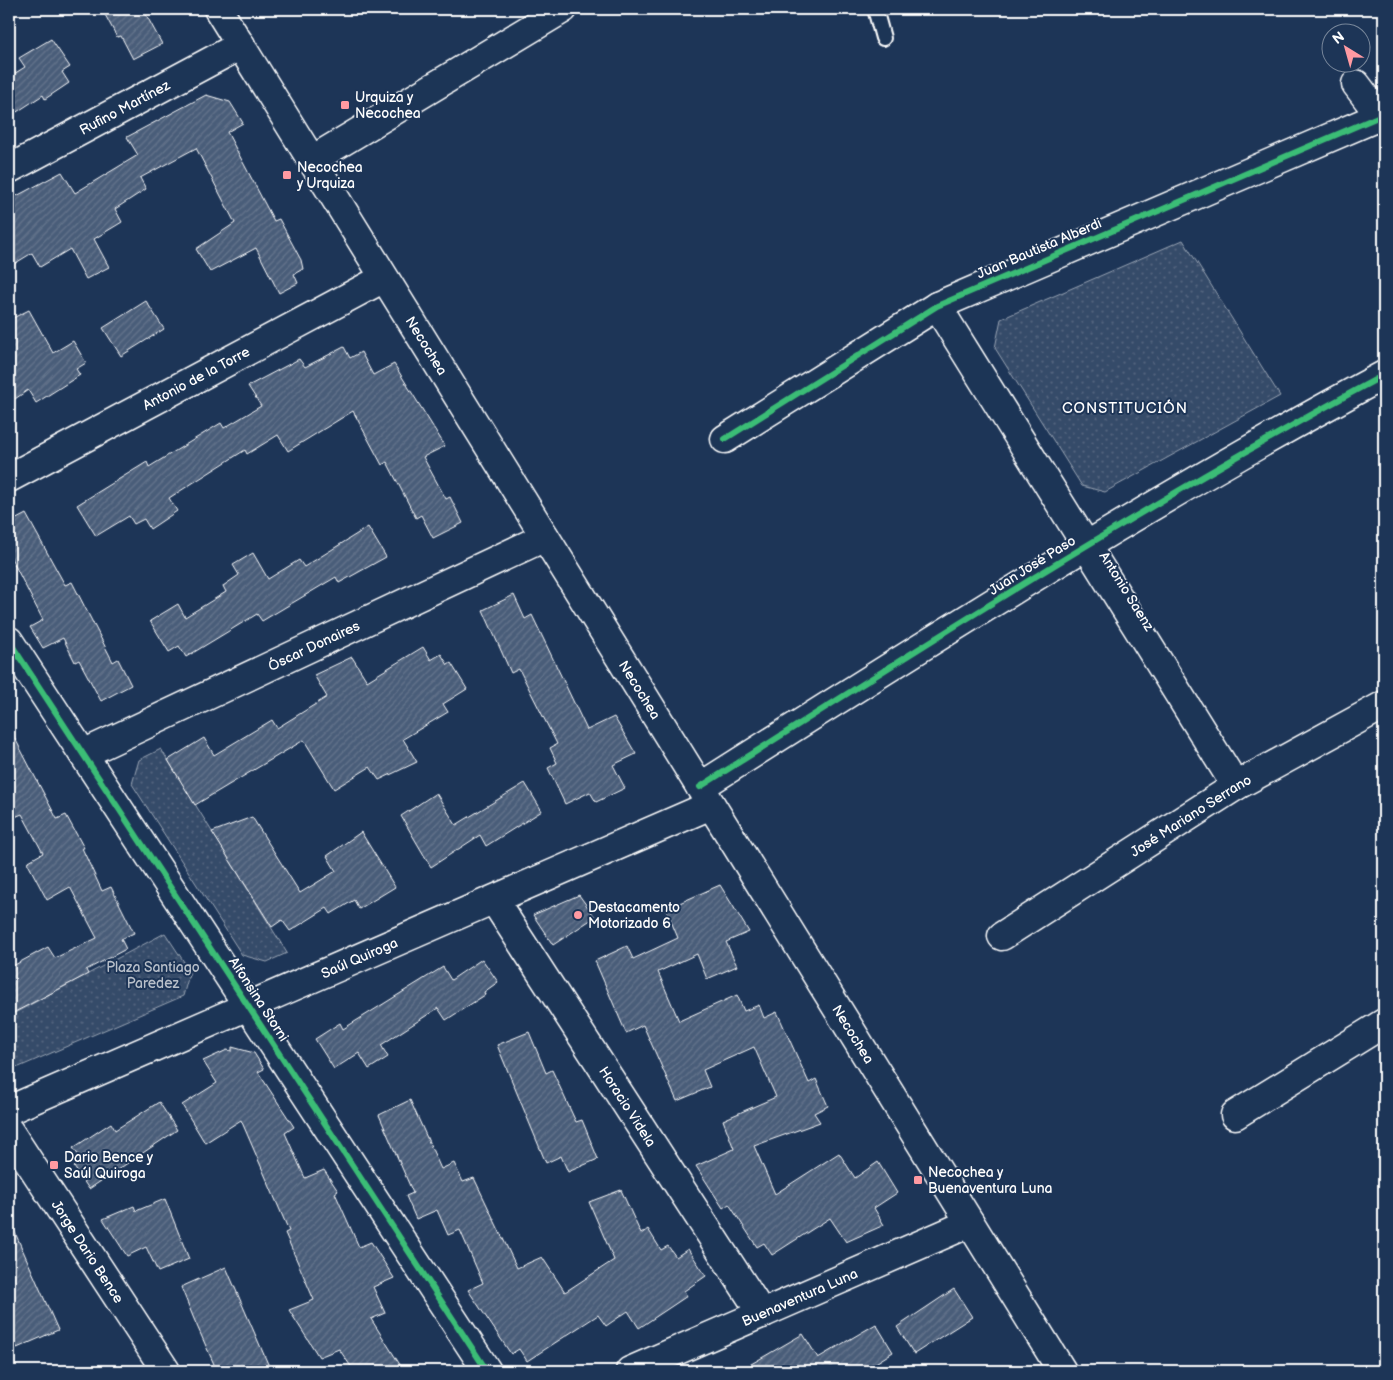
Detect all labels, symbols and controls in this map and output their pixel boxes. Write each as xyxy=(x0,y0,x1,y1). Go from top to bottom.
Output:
north arrow xyxy=(1320,22,1370,72)
text: N xyxy=(1329,28,1348,48)
street label: Rufino Martínez xyxy=(77,76,173,139)
place label: Urquiza y Necochea xyxy=(355,89,421,122)
marker: Urquiza y Necochea xyxy=(339,99,351,111)
place label: Necochea y Urquiza xyxy=(296,159,363,192)
marker: Necochea y Urquiza xyxy=(281,169,293,181)
street label: Juan Bautista Alberdi xyxy=(974,214,1104,282)
street label: Necochea xyxy=(402,313,451,378)
street label: Antonio de la Torre xyxy=(140,343,253,414)
district label: CONSTITUCIÓN xyxy=(1062,399,1188,418)
street label: Juan José Paso xyxy=(986,532,1079,599)
street label: Antonio Saenz xyxy=(1095,549,1158,634)
street label: Óscar Donaires xyxy=(265,617,363,675)
street label: Necochea xyxy=(615,658,664,723)
street label: José Mariano Serrano xyxy=(1127,771,1255,861)
place label: Destacamento Motorizado 6 xyxy=(588,899,680,932)
marker: Destacamento Motorizado 6 xyxy=(572,909,584,921)
street label: Saúl Quiroga xyxy=(319,934,401,982)
street label: Alfonsina Storni xyxy=(225,954,292,1045)
park label: Plaza Santiago Paredez xyxy=(106,959,200,992)
street label: Necochea xyxy=(828,1002,877,1067)
street label: Horacio Videla xyxy=(595,1063,659,1150)
place label: Dario Bence y Saúl Quiroga xyxy=(64,1149,154,1182)
marker: Dario Bence y Saúl Quiroga xyxy=(48,1159,60,1171)
place label: Necochea y Buenaventura Luna xyxy=(928,1164,1053,1197)
marker: Necochea y Buenaventura Luna xyxy=(912,1174,924,1186)
street label: Jorge Dario Bence xyxy=(48,1197,127,1306)
street label: Buenaventura Luna xyxy=(739,1265,860,1330)

